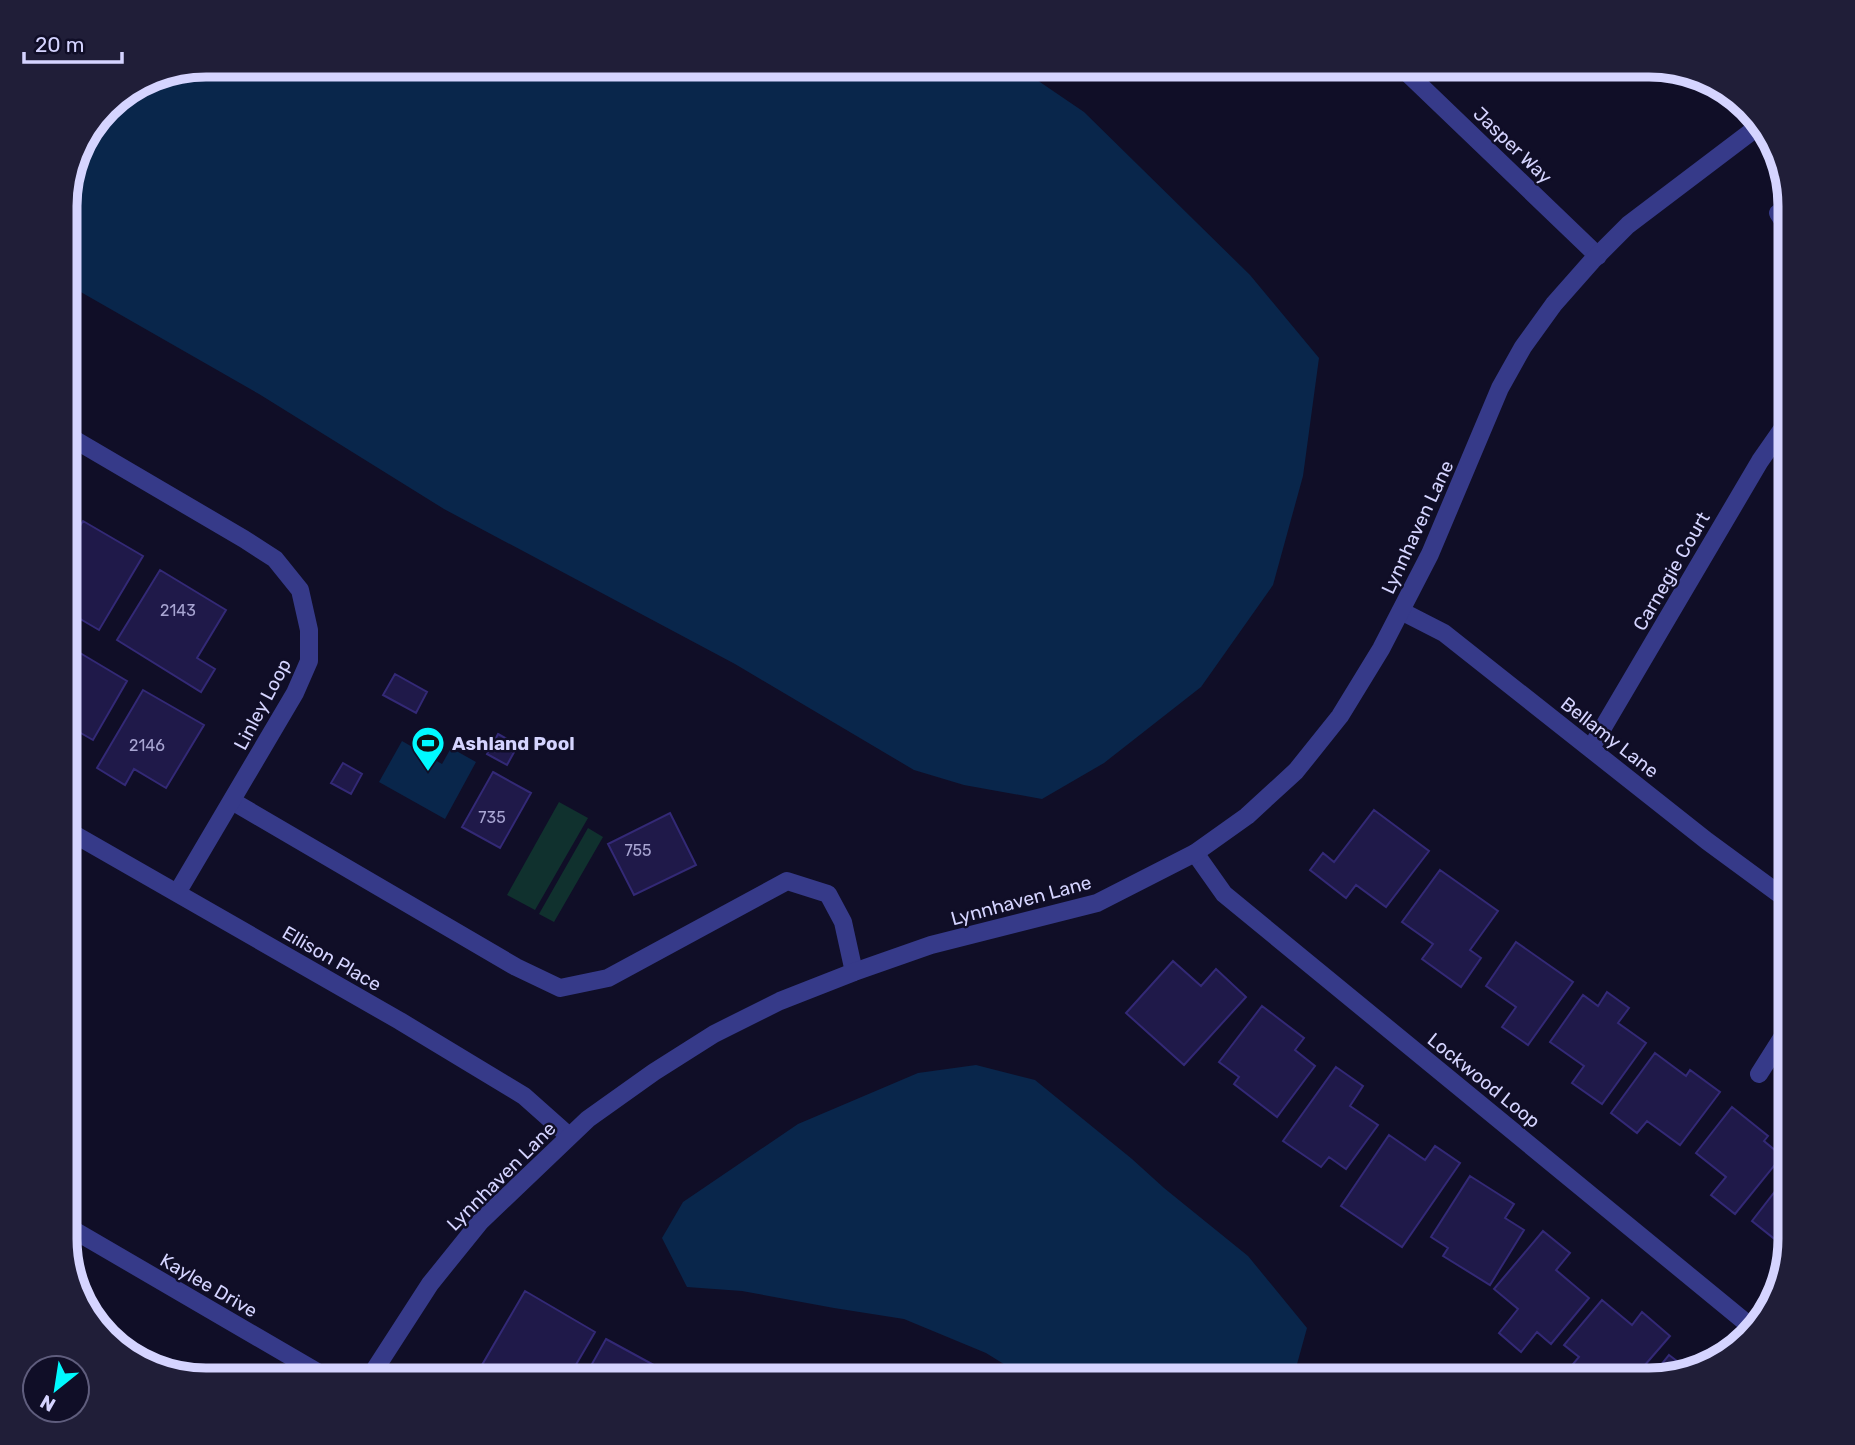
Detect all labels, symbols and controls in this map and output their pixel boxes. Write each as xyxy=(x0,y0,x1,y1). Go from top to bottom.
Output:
scale bar xyxy=(24,21,122,65)
text: 20 m xyxy=(35,32,84,57)
street label: Jasper Way xyxy=(1468,102,1557,189)
street label: Lynnhaven Lane xyxy=(1376,457,1458,598)
street label: Carnegie Court xyxy=(1628,507,1715,635)
house number: 2143 xyxy=(160,601,196,620)
street label: Linley Loop xyxy=(229,655,296,754)
street label: Bellamy Lane xyxy=(1556,692,1663,783)
sports icon: Ashland Pool xyxy=(409,724,447,773)
place label: Ashland Pool xyxy=(452,732,575,755)
house number: 2146 xyxy=(129,736,165,755)
house number: 735 xyxy=(478,808,506,827)
house number: 755 xyxy=(624,841,652,860)
street label: Lynnhaven Lane xyxy=(948,871,1094,930)
street label: Ellison Place xyxy=(278,921,385,996)
street label: Lockwood Loop xyxy=(1423,1028,1545,1133)
street label: Lynnhaven Lane xyxy=(442,1117,561,1236)
street label: Kaylee Drive xyxy=(156,1248,261,1322)
north arrow xyxy=(21,1354,91,1424)
text: N xyxy=(36,1390,59,1417)

